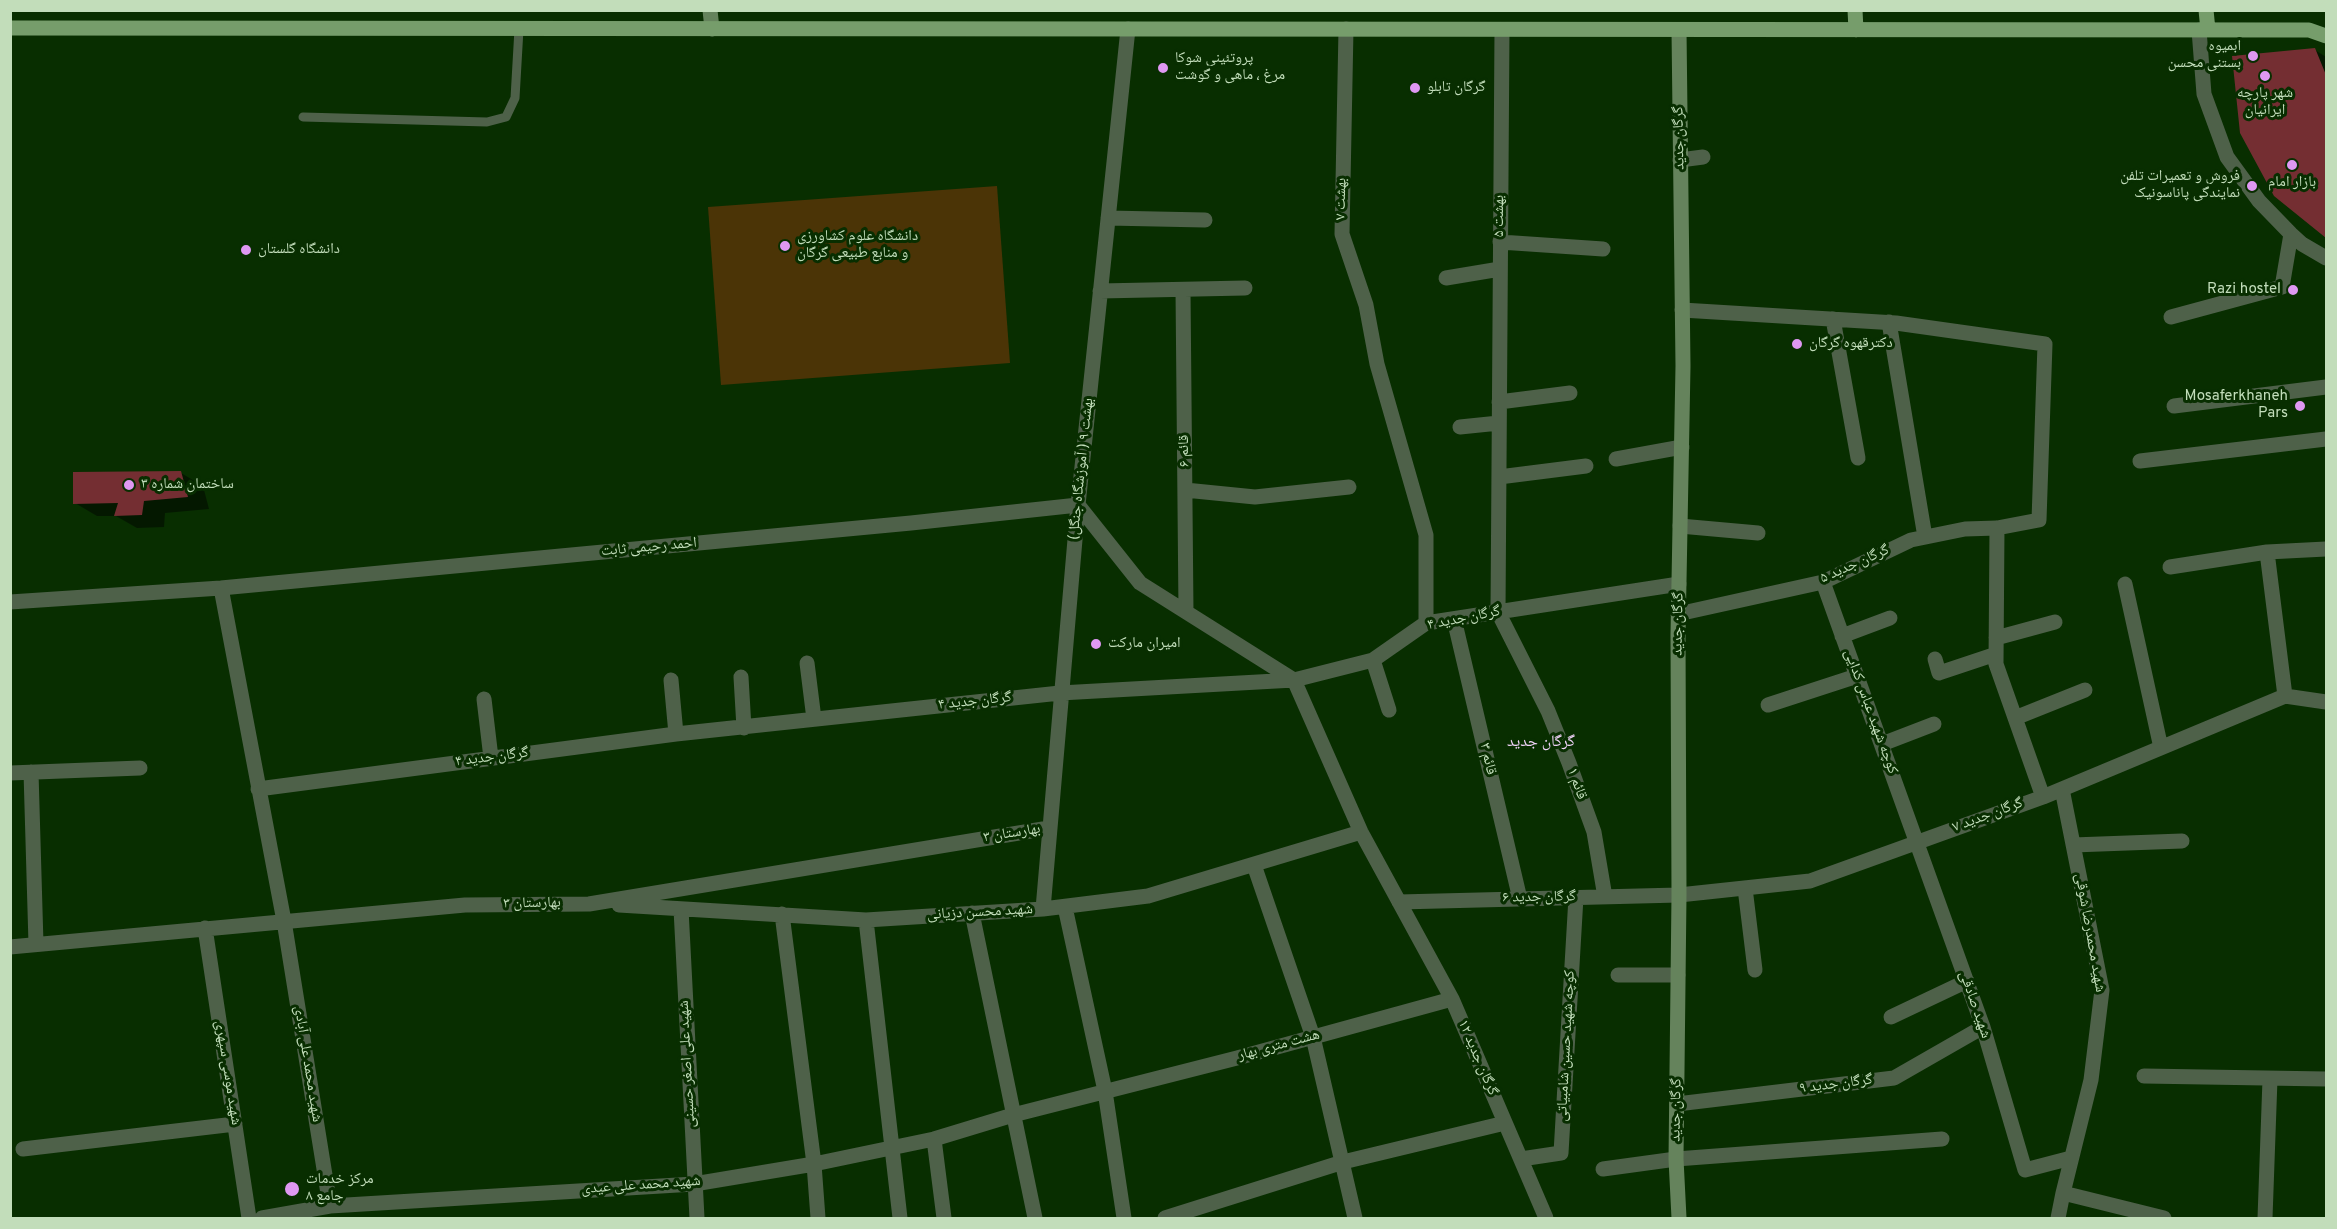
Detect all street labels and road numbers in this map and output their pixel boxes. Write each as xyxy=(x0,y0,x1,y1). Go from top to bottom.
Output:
street label: گرگان جدید xyxy=(1670,106,1690,170)
street label: بهشت ۷ xyxy=(1333,178,1351,220)
street label: بهشت ۵ xyxy=(1491,195,1509,237)
street label: بهشت ۹ ( آموزشگاه جنگل) xyxy=(1066,397,1098,541)
street label: قائم ۶ xyxy=(1176,435,1194,467)
street label: احمد رحیمی ثابت xyxy=(600,535,698,561)
street label: گرگان جدید ۵ xyxy=(1818,542,1892,588)
street label: گرگان جدید xyxy=(1669,592,1689,656)
street label: گرگان جدید ۴ xyxy=(1426,603,1502,635)
street label: کوچه شهید عباس کدایی xyxy=(1839,647,1901,777)
street label: گرگان جدید ۴ xyxy=(937,689,1013,715)
street label: ۳ قائم xyxy=(1475,741,1499,777)
street label: گرگان جدید ۴ xyxy=(454,745,530,771)
street label: ۱ قائم xyxy=(1562,766,1590,802)
street label: گرگان جدید ۷ xyxy=(1950,795,2026,837)
street label: بهارستان ۳ xyxy=(982,821,1042,847)
street label: شهید محمدرضا شوقی xyxy=(2070,872,2108,994)
street label: گرگان جدید ۶ xyxy=(1502,888,1576,908)
street label: بهارستان ۳ xyxy=(503,894,561,914)
street label: شهید محسن دزیانی xyxy=(927,901,1033,925)
street label: شهید صادقی xyxy=(1954,969,1994,1041)
street label: کوچه شهید حسین شامبیاتی xyxy=(1554,970,1580,1122)
street label: شهید علی اصغر حسینی xyxy=(676,1000,700,1128)
street label: شهید محمد علی آبادی xyxy=(289,1005,325,1123)
street label: گرگان جدید ۱۲ xyxy=(1453,1017,1501,1099)
street label: شهید موسی سپهری xyxy=(210,1019,244,1127)
street label: هشت متری بهار xyxy=(1236,1026,1322,1066)
street label: گرگان جدید ۹ xyxy=(1798,1072,1874,1098)
street label: گرگان جدید xyxy=(1667,1078,1687,1142)
street label: شهید محمد علی عیدی xyxy=(581,1173,701,1199)

